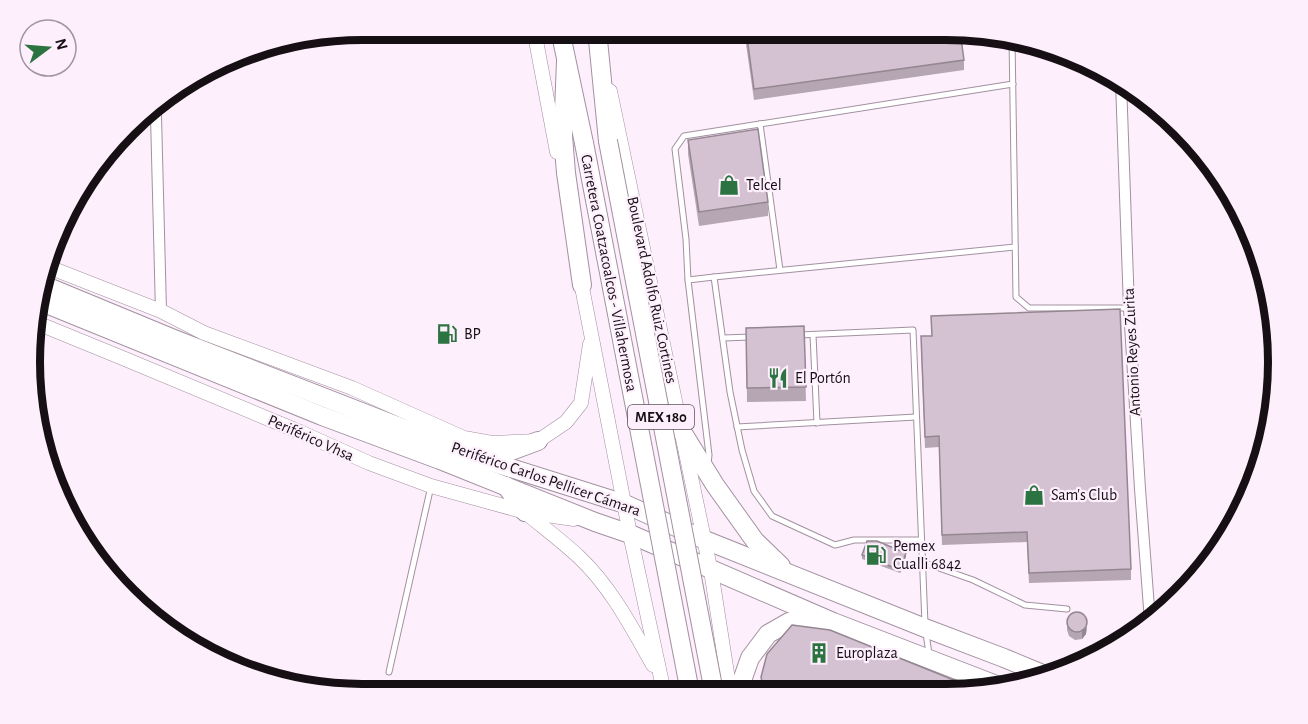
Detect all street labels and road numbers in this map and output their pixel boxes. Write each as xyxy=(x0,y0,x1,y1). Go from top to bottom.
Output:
street label: Carretera Coatzacoalcos - Villahermosa xyxy=(578,153,640,393)
street label: Boulevard Adolfo Ruiz Cortines xyxy=(624,195,680,385)
street label: Antonio Reyes Zurita xyxy=(1121,287,1144,417)
road number: MEX 180 xyxy=(628,405,694,429)
street label: Periférico Vhsa xyxy=(266,412,356,464)
street label: Periférico Carlos Pellicer Cámara xyxy=(449,439,643,519)

